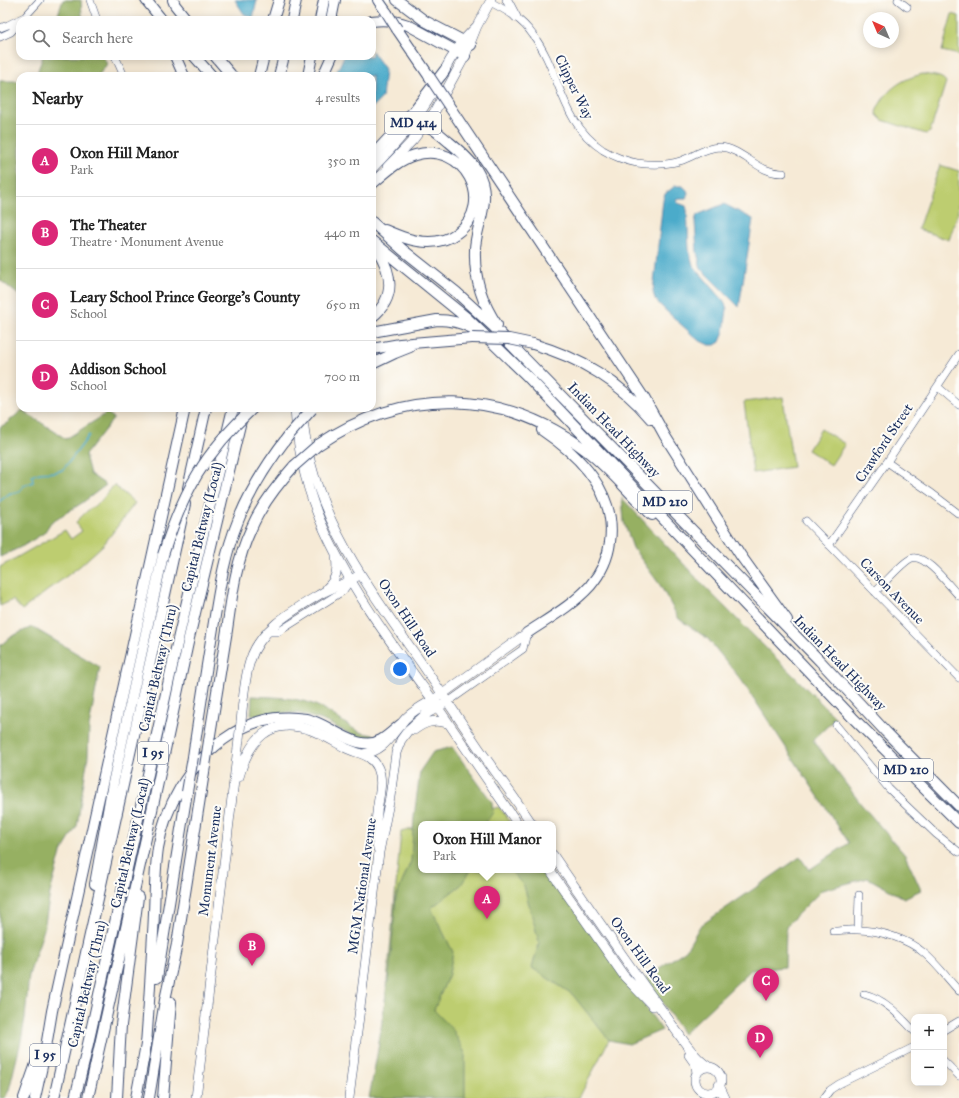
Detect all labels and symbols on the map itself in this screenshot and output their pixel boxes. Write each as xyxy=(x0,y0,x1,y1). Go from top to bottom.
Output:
north arrow xyxy=(863,12,899,48)
street label: Clipper Way xyxy=(551,52,597,123)
road number: MD 414 xyxy=(385,112,441,134)
street label: Indian Head Highway xyxy=(564,379,664,482)
street label: Crawford Street xyxy=(851,400,917,486)
street label: Capital Beltway (Local) xyxy=(178,460,227,594)
road number: MD 210 xyxy=(638,491,692,513)
street label: Carson Avenue xyxy=(856,554,928,628)
street label: Oxon Hill Road xyxy=(375,576,439,660)
street label: Capital Beltway (Thru) xyxy=(135,603,182,734)
street label: Indian Head Highway xyxy=(790,612,890,715)
your location xyxy=(390,659,410,679)
road number: I 95 xyxy=(138,742,168,764)
road number: MD 210 xyxy=(879,759,933,781)
street label: Capital Beltway (Local) xyxy=(107,776,154,910)
street label: Monument Avenue xyxy=(195,804,225,917)
street label: MGM National Avenue xyxy=(344,817,380,955)
pin: A xyxy=(474,886,500,919)
street label: Oxon Hill Road xyxy=(606,913,674,997)
street label: Capital Beltway (Thru) xyxy=(64,919,111,1050)
pin: B xyxy=(239,933,265,966)
pin: C xyxy=(753,968,779,1001)
pin: D xyxy=(747,1025,773,1058)
road number: I 95 xyxy=(30,1044,60,1066)

